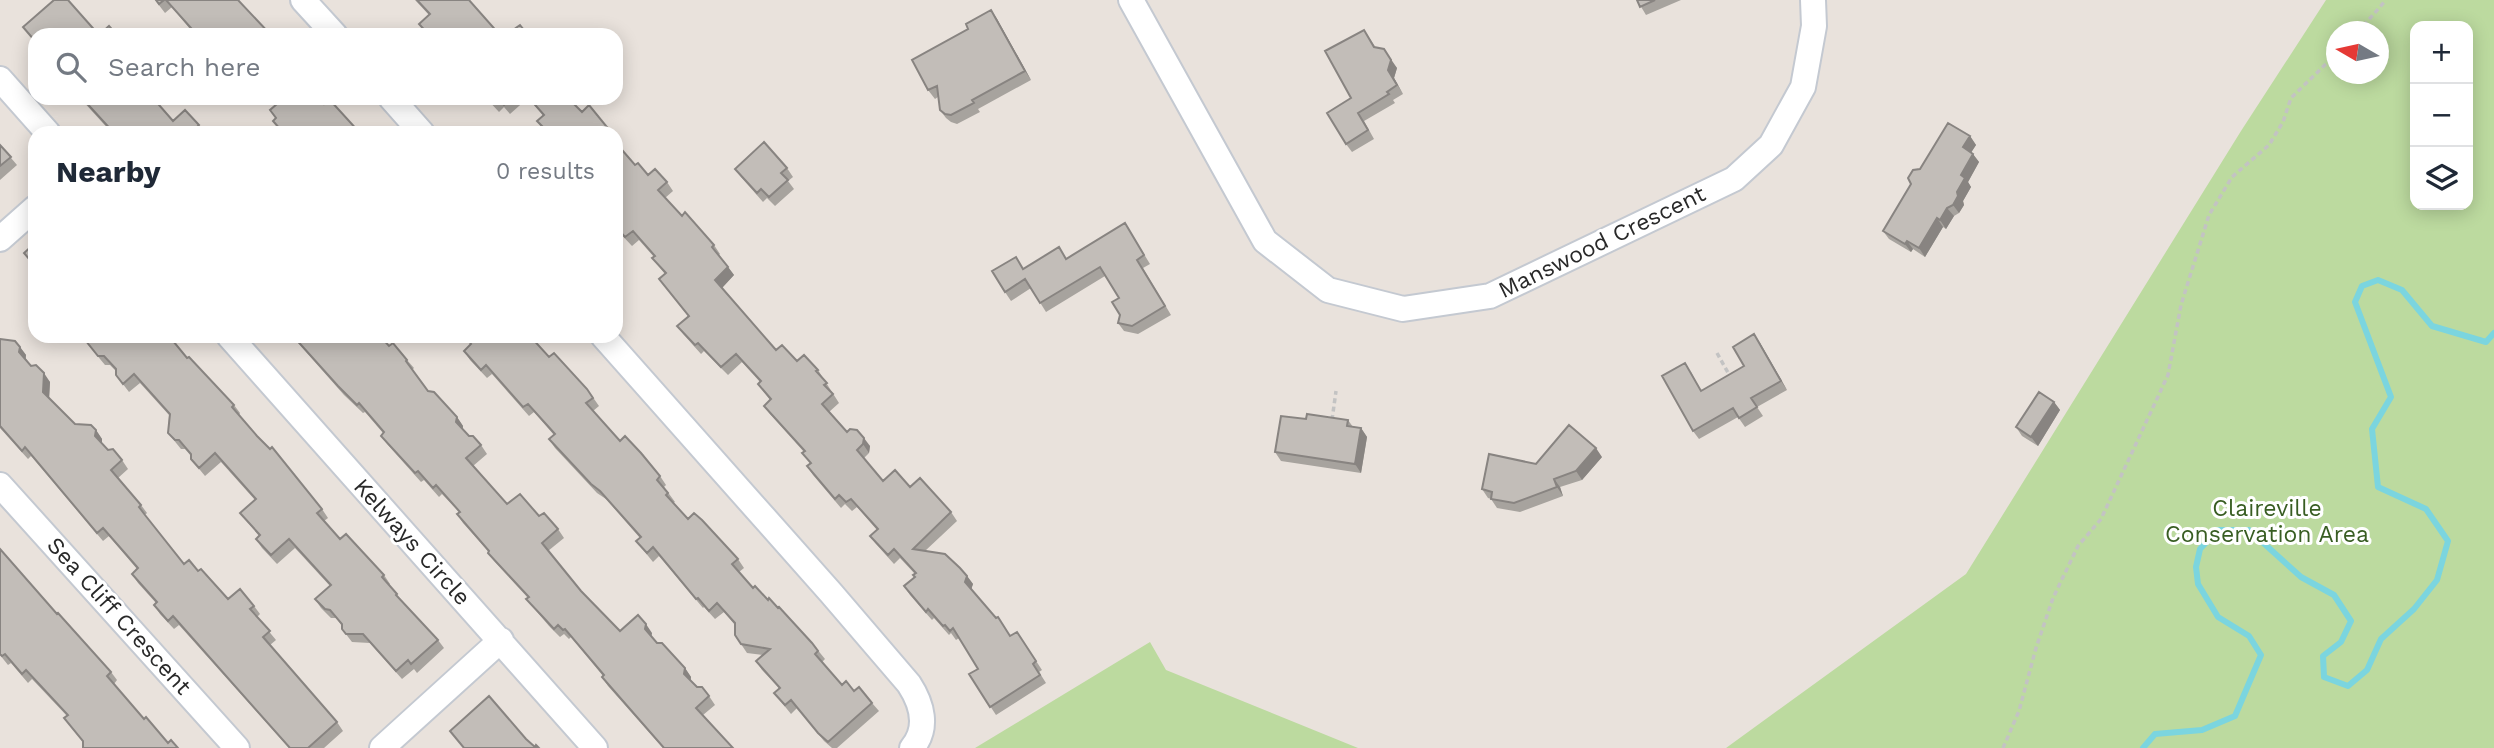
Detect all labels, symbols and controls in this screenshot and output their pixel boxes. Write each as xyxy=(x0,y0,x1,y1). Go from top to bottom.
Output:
north arrow xyxy=(2326,21,2389,84)
map controls xyxy=(2410,21,2473,210)
button: + xyxy=(2410,21,2473,84)
search box xyxy=(28,28,623,105)
icon: search xyxy=(52,48,90,86)
text: Search here xyxy=(108,52,260,82)
button: − xyxy=(2410,84,2473,147)
button: layers xyxy=(2410,147,2473,210)
text: Nearby xyxy=(56,154,161,189)
text: 0 results xyxy=(496,158,595,185)
street label: Manswood Crescent xyxy=(1494,180,1710,304)
street label: Kelways Circle xyxy=(348,473,476,611)
park label: Claireville Conservation Area xyxy=(2165,495,2369,548)
street label: Sea Cliff Crescent xyxy=(41,532,197,700)

